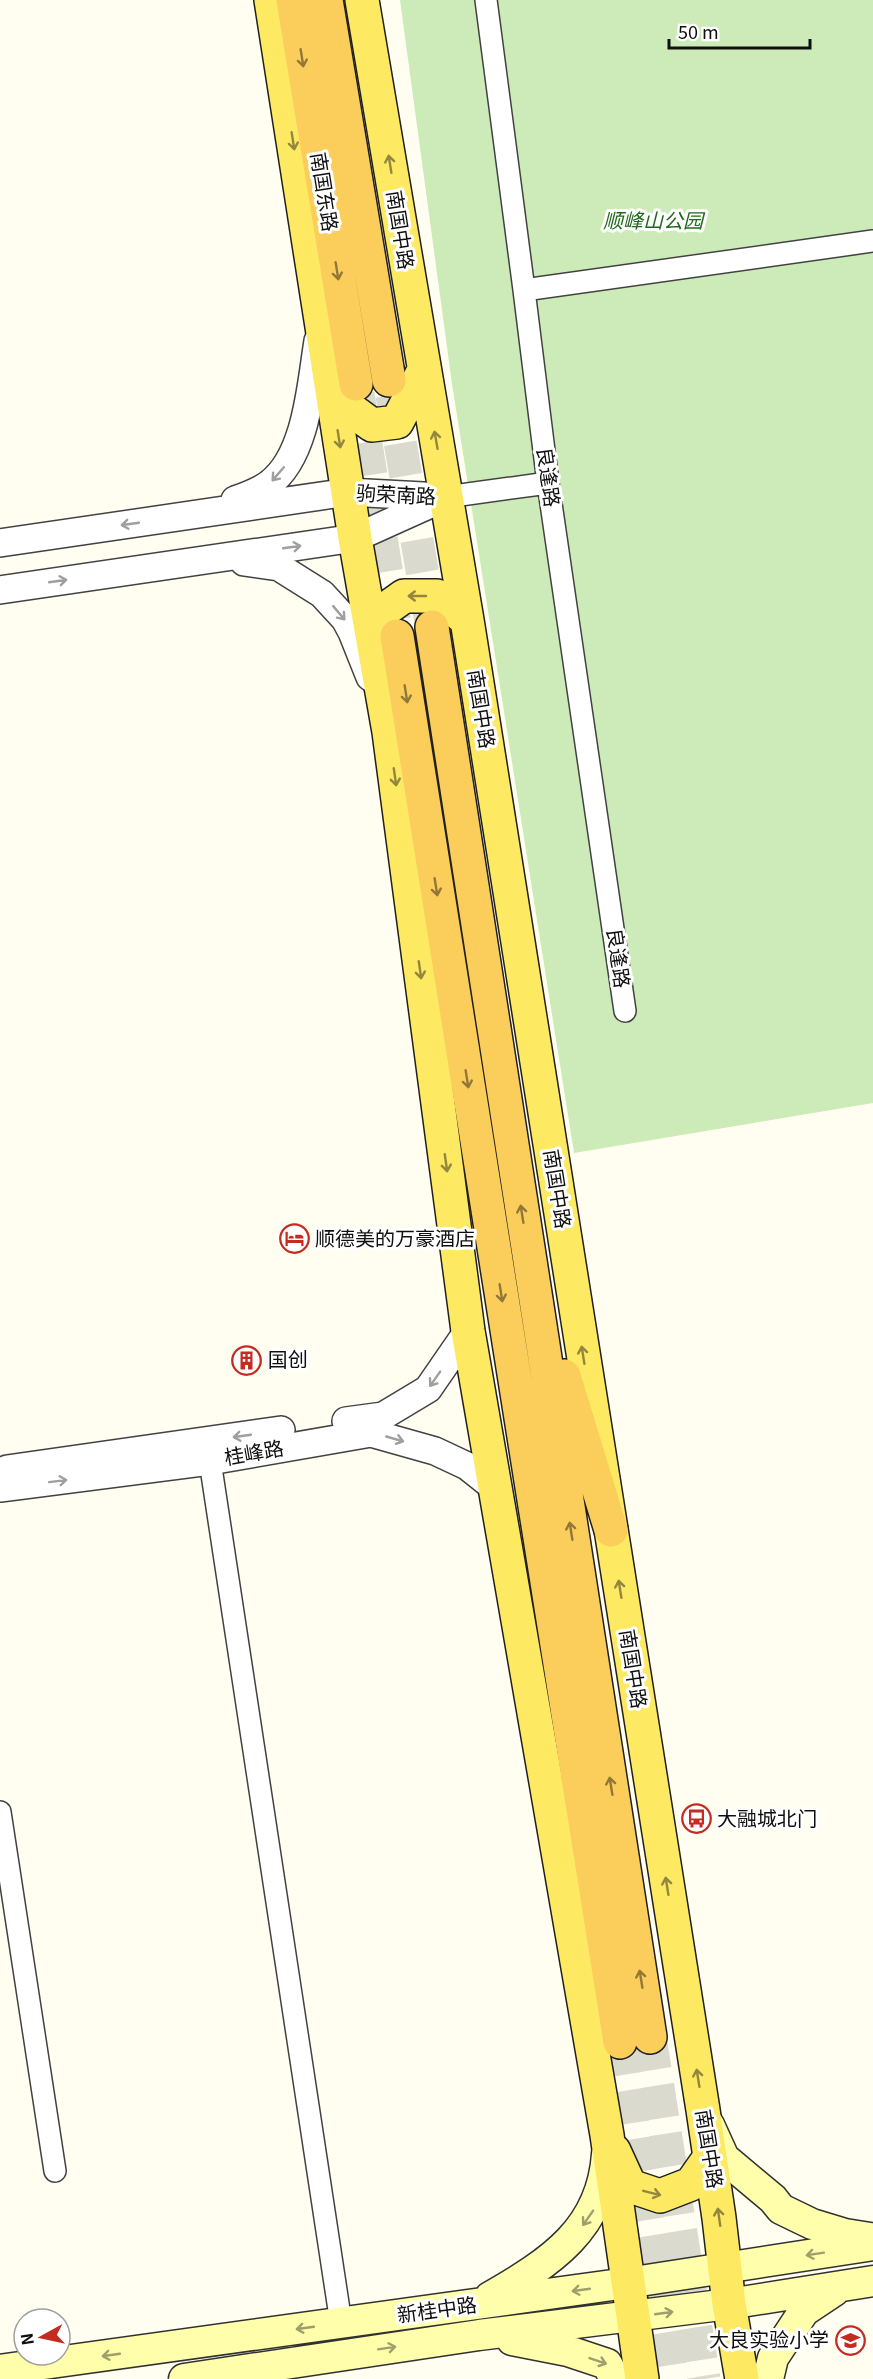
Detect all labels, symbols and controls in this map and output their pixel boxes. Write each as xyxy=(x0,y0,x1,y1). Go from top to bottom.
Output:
scale bar xyxy=(669,12,810,50)
text: 50 m xyxy=(678,18,719,44)
one-way arrow xyxy=(297,47,308,67)
one-way arrow xyxy=(287,130,298,150)
street label: 南国东路 xyxy=(305,150,346,234)
one-way arrow xyxy=(384,155,395,175)
street label: 南国中路 xyxy=(381,188,422,272)
park label: 顺峰山公园 xyxy=(603,205,706,234)
one-way arrow xyxy=(332,261,343,280)
one-way arrow xyxy=(334,429,345,449)
one-way arrow xyxy=(430,430,441,450)
street label: 良逢路 xyxy=(531,445,568,509)
one-way arrow xyxy=(271,466,284,482)
street label: 驹荣南路 xyxy=(355,477,437,510)
one-way arrow xyxy=(121,519,141,530)
one-way arrow xyxy=(282,542,302,553)
one-way arrow xyxy=(48,576,67,587)
one-way arrow xyxy=(407,590,427,602)
one-way arrow xyxy=(332,604,345,620)
street label: 南国中路 xyxy=(462,667,503,751)
one-way arrow xyxy=(401,684,412,704)
one-way arrow xyxy=(389,766,400,786)
one-way arrow xyxy=(431,876,442,896)
street label: 良逢路 xyxy=(601,926,638,990)
one-way arrow xyxy=(415,960,426,980)
one-way arrow xyxy=(462,1069,473,1089)
street label: 南国中路 xyxy=(538,1147,579,1231)
one-way arrow xyxy=(440,1153,451,1173)
one-way arrow xyxy=(517,1205,528,1224)
hotel icon: 顺德美的万豪酒店 xyxy=(278,1223,310,1255)
place label: 顺德美的万豪酒店 xyxy=(315,1223,475,1252)
one-way arrow xyxy=(495,1282,506,1302)
building icon: 国创 xyxy=(231,1344,263,1376)
place label: 国创 xyxy=(268,1344,308,1373)
one-way arrow xyxy=(578,1346,589,1366)
one-way arrow xyxy=(429,1371,441,1387)
one-way arrow xyxy=(232,1430,252,1441)
street label: 桂峰路 xyxy=(222,1432,286,1471)
one-way arrow xyxy=(385,1434,404,1446)
one-way arrow xyxy=(48,1475,67,1486)
one-way arrow xyxy=(566,1522,577,1542)
one-way arrow xyxy=(615,1580,626,1600)
street label: 南国中路 xyxy=(614,1627,655,1711)
one-way arrow xyxy=(605,1777,616,1797)
bus stop icon: 大融城北门 xyxy=(680,1803,712,1835)
place label: 大融城北门 xyxy=(717,1803,817,1832)
one-way arrow xyxy=(662,1876,673,1896)
one-way arrow xyxy=(636,1970,647,1989)
one-way arrow xyxy=(692,2069,703,2089)
street label: 南国中路 xyxy=(690,2107,731,2191)
one-way arrow xyxy=(642,2187,661,2199)
one-way arrow xyxy=(713,2208,724,2228)
one-way arrow xyxy=(582,2209,594,2225)
one-way arrow xyxy=(806,2248,826,2259)
one-way arrow xyxy=(572,2284,591,2295)
street label: 新桂中路 xyxy=(395,2289,478,2328)
north arrow xyxy=(12,2307,72,2367)
one-way arrow xyxy=(653,2308,673,2319)
one-way arrow xyxy=(295,2323,315,2334)
place label: 大良实验小学 xyxy=(709,2324,829,2353)
school or university icon: 大良实验小学 xyxy=(834,2324,866,2356)
text: N xyxy=(13,2332,39,2347)
one-way arrow xyxy=(376,2343,396,2354)
one-way arrow xyxy=(102,2349,122,2360)
one-way arrow xyxy=(588,2356,607,2367)

